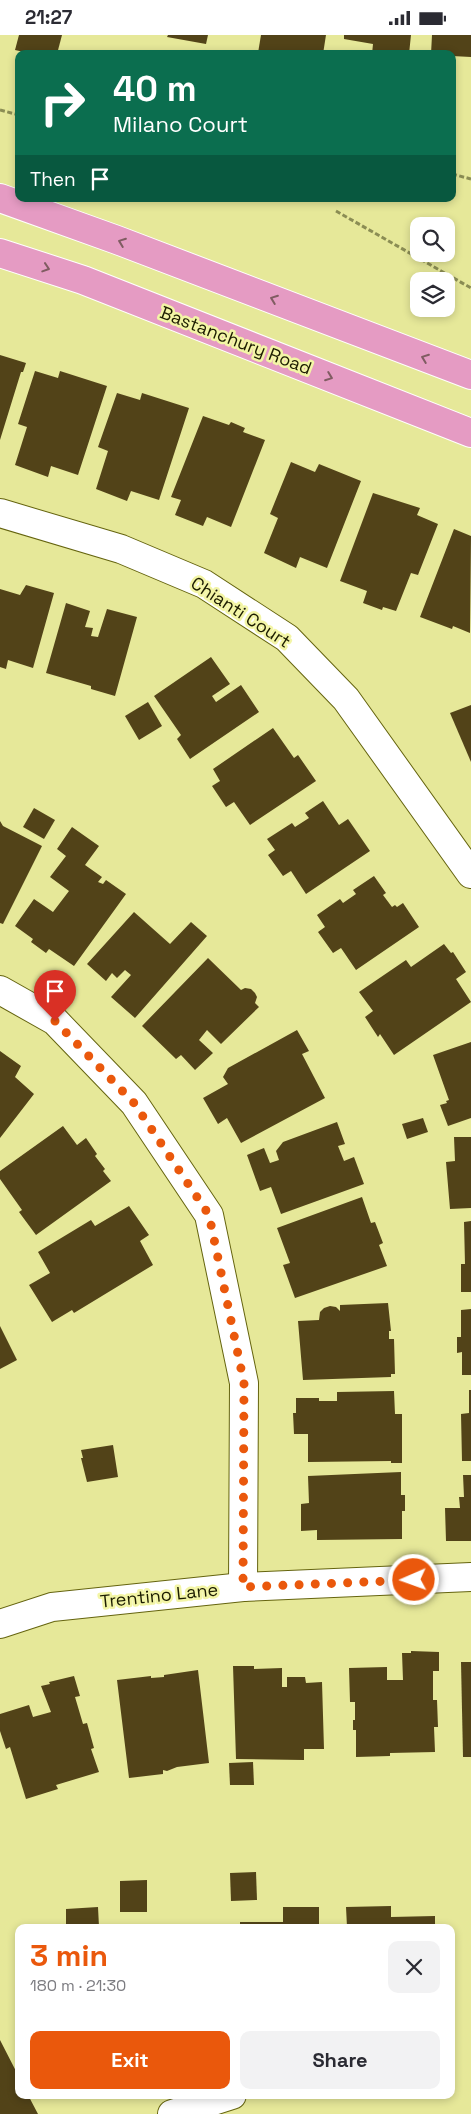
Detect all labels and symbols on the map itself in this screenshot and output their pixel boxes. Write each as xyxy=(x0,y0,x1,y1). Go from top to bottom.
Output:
one-way arrow xyxy=(118,238,127,248)
one-way arrow xyxy=(42,262,50,272)
one-way arrow xyxy=(270,295,279,306)
street label: Bastanchury Road xyxy=(157,301,315,379)
one-way arrow xyxy=(422,353,430,363)
one-way arrow xyxy=(324,371,332,381)
street label: Chianti Court xyxy=(187,571,295,653)
pin xyxy=(34,970,76,1021)
position arrow xyxy=(387,1553,439,1605)
street label: Trentino Lane xyxy=(99,1577,219,1613)

